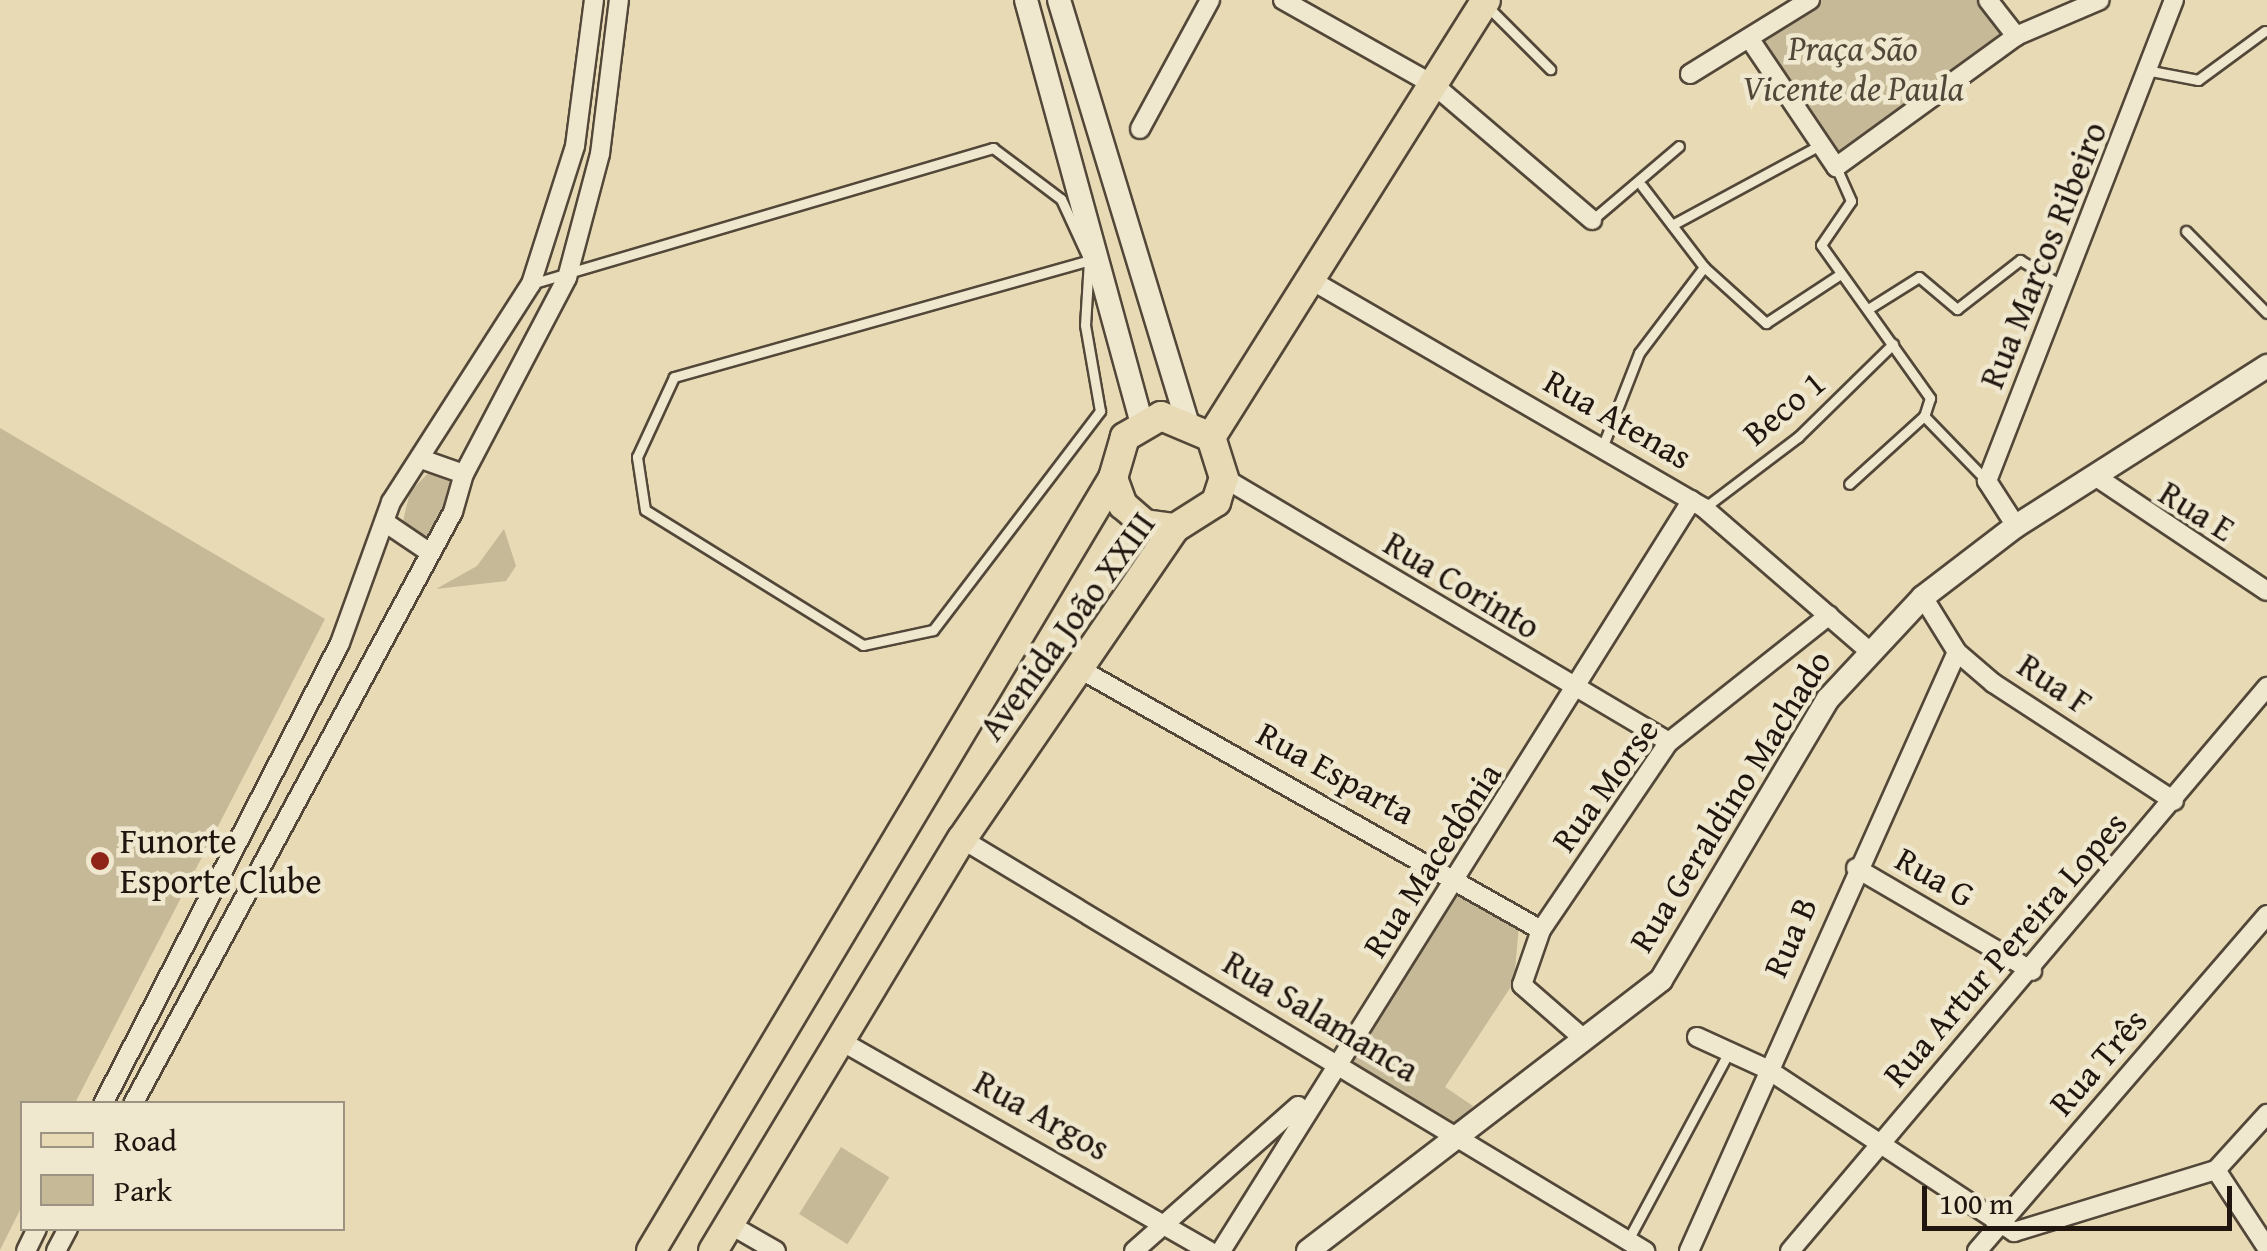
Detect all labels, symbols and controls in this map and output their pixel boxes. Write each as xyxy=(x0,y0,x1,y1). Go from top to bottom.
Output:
park label: Praça São Vicente de Paula xyxy=(1742,27,1964,109)
street label: Rua Marcos Ribeiro xyxy=(1970,116,2116,394)
street label: Rua Atenas xyxy=(1537,360,1699,478)
street label: Beco 1 xyxy=(1734,362,1834,454)
street label: Rua E xyxy=(2152,472,2242,550)
street label: Avenida João XXIII xyxy=(970,504,1164,748)
street label: Rua Corinto xyxy=(1376,522,1548,648)
street label: Rua Geraldino Machado xyxy=(1620,643,1840,959)
street label: Rua F xyxy=(2010,644,2100,724)
street label: Rua Morse xyxy=(1543,710,1667,860)
street label: Rua Esparta xyxy=(1250,713,1422,833)
street label: Rua Macedônia xyxy=(1354,755,1510,965)
street label: Rua Artur Pereira Lopes xyxy=(1874,803,2136,1095)
place label: Funorte Esporte Clube xyxy=(120,820,322,902)
street label: Rua G xyxy=(1888,838,1982,916)
marker: Funorte Esporte Clube xyxy=(89,850,111,872)
street label: Rua B xyxy=(1754,890,1826,984)
street label: Rua Salamanca xyxy=(1216,941,1426,1091)
street label: Rua Três xyxy=(2040,1000,2156,1124)
street label: Rua Argos xyxy=(967,1061,1117,1169)
legend xyxy=(20,1101,345,1231)
text: Road xyxy=(114,1118,177,1162)
scale bar xyxy=(1927,1166,2237,1228)
text: Park xyxy=(114,1168,172,1212)
text: 100 m xyxy=(1939,1181,2013,1225)

